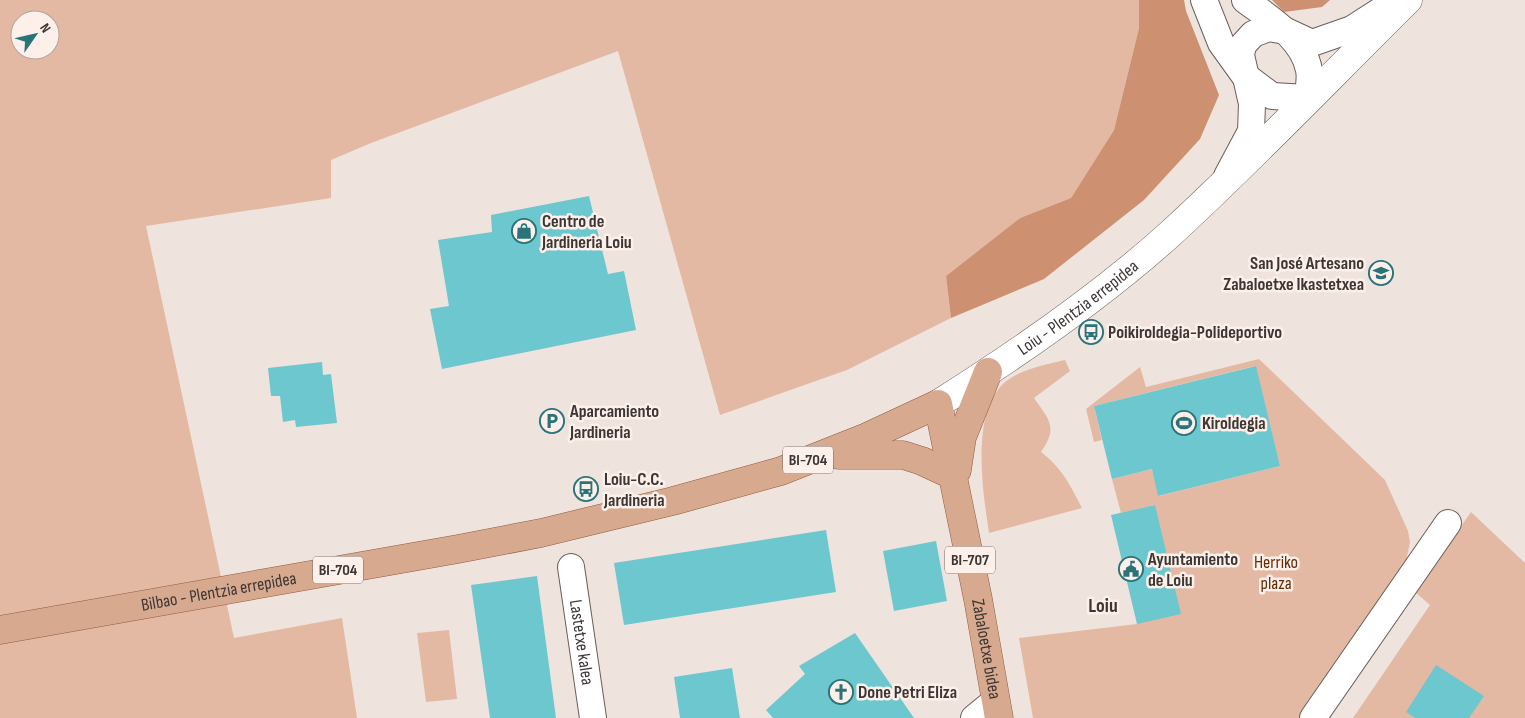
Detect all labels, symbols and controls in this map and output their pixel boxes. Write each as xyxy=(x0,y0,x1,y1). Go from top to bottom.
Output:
north arrow xyxy=(10,10,60,60)
text: N xyxy=(36,20,55,36)
place label: Centro de Jardineria Loiu xyxy=(541,211,632,253)
shop icon: Centro de Jardineria Loiu xyxy=(511,218,537,244)
place label: San José Artesano Zabaloetxe Ikastetxea xyxy=(1223,253,1364,295)
street label: Loiu - Plentzia errepidea xyxy=(1013,255,1143,359)
school or university icon: San José Artesano Zabaloetxe Ikastetxea xyxy=(1368,260,1394,286)
bus stop icon: Poikiroldegia-Polideportivo xyxy=(1078,319,1104,345)
place label: Poikiroldegia-Polideportivo xyxy=(1108,322,1282,343)
place label: Aparcamiento Jardineria xyxy=(569,401,659,443)
parking icon: Aparcamiento Jardineria xyxy=(539,408,565,434)
sports icon: Kiroldegia xyxy=(1171,410,1197,436)
place label: Kiroldegia xyxy=(1202,413,1266,434)
road number: BI-704 xyxy=(783,446,833,474)
place label: Loiu-C.C. Jardineria xyxy=(603,469,665,511)
bus stop icon: Loiu-C.C. Jardineria xyxy=(573,476,599,502)
road number: BI-707 xyxy=(945,546,995,574)
place label: Ayuntamiento de Loiu xyxy=(1147,549,1238,591)
park label: Herriko plaza xyxy=(1254,552,1298,594)
road number: BI-704 xyxy=(313,556,363,584)
public building icon: Ayuntamiento de Loiu xyxy=(1118,556,1144,582)
street label: Bilbao - Plentzia errepidea xyxy=(139,567,298,615)
district label: Loiu xyxy=(1088,594,1118,618)
street label: Zabaloetxe bidea xyxy=(968,597,1006,701)
street label: Lastetxe kalea xyxy=(565,598,599,686)
church icon: Done Petri Eliza xyxy=(828,679,854,705)
place label: Done Petri Eliza xyxy=(858,682,957,703)

